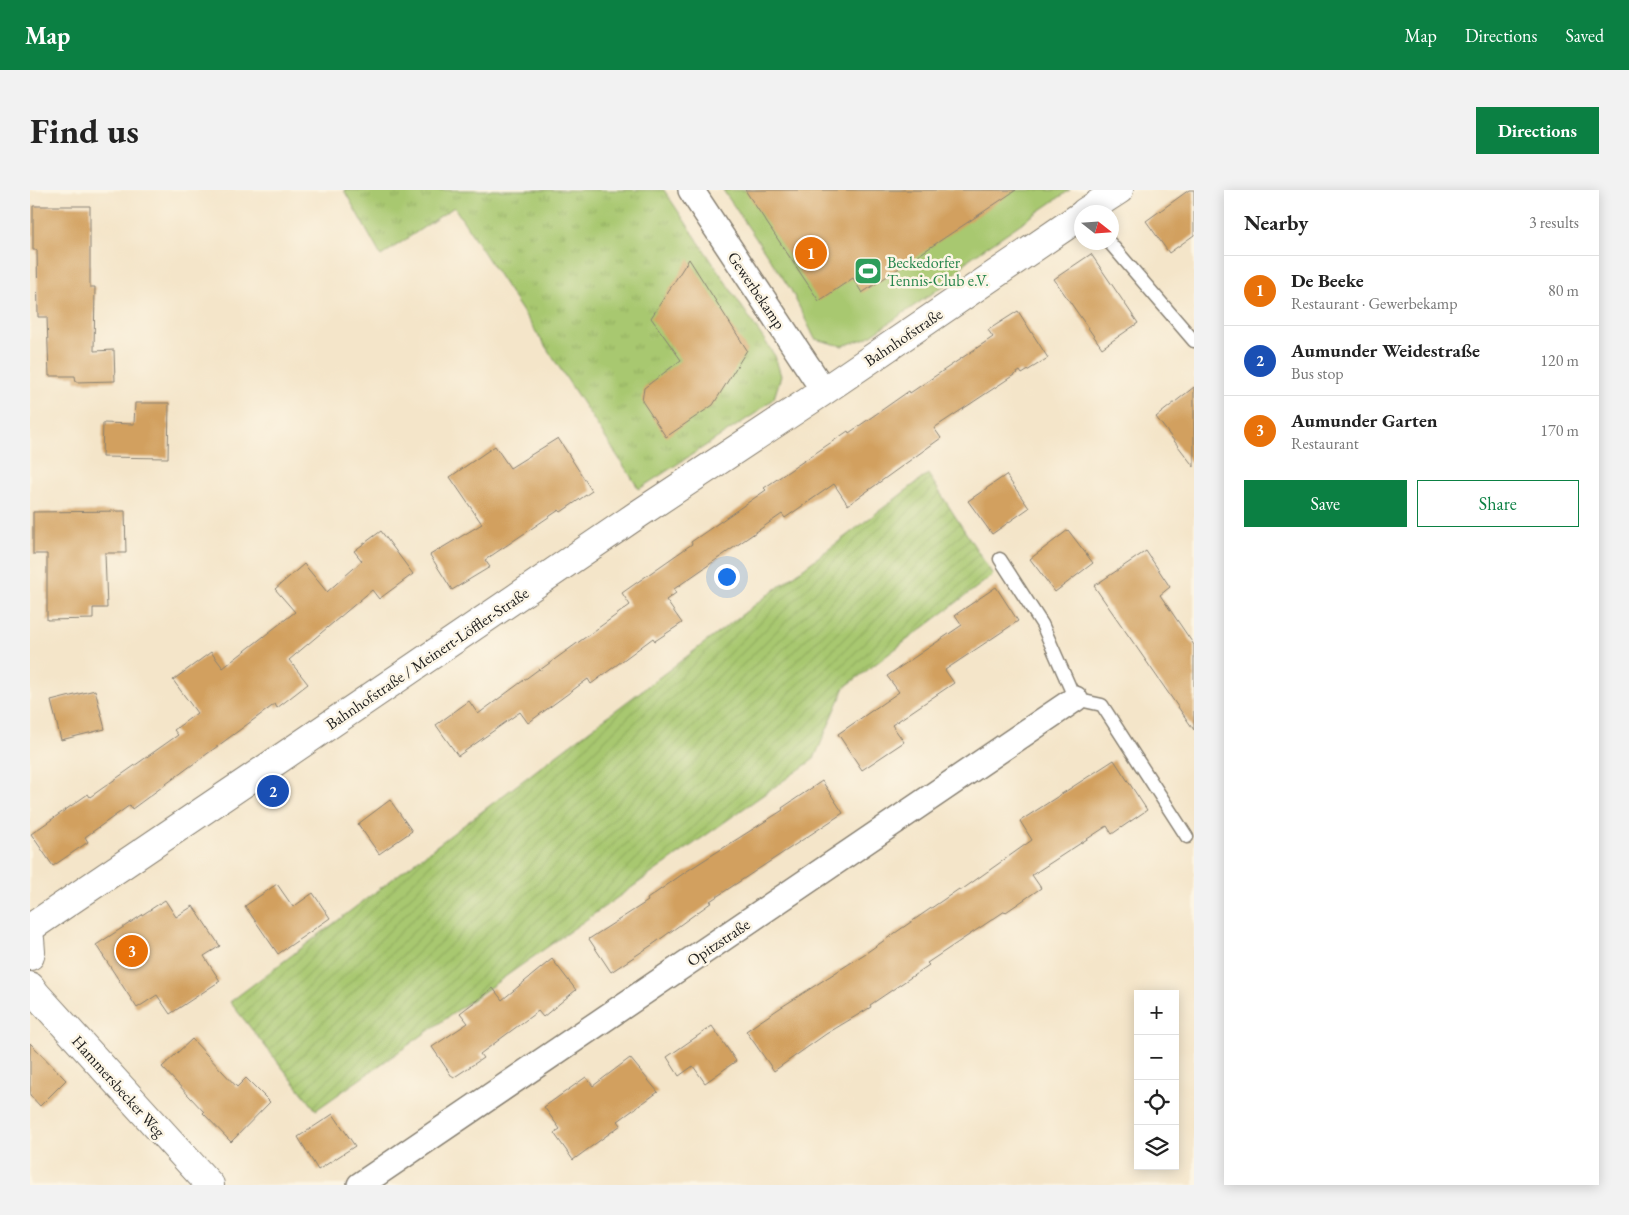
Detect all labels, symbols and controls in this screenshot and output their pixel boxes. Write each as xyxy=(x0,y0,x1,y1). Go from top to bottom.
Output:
text: Map xyxy=(25,20,70,51)
text: Map xyxy=(1405,24,1437,47)
text: Directions xyxy=(1465,24,1537,47)
text: Saved xyxy=(1565,24,1604,47)
button: Directions xyxy=(1476,107,1599,154)
text: Find us xyxy=(30,108,139,153)
north arrow xyxy=(1074,205,1119,250)
text: Nearby xyxy=(1244,209,1308,236)
text: 3 results xyxy=(1529,212,1579,233)
pin: 1 xyxy=(795,234,827,272)
street label: Gewerbekamp xyxy=(723,247,790,333)
place label: Beckedorfer Tennis-Club e.V. xyxy=(887,252,989,291)
sports icon: Beckedorfer Tennis-Club e.V. xyxy=(853,256,883,286)
text: De Beeke xyxy=(1291,268,1364,293)
text: 1 xyxy=(1256,280,1264,301)
text: 80 m xyxy=(1548,280,1579,301)
text: Restaurant · Gewerbekamp xyxy=(1291,293,1458,314)
street label: Bahnhofstraße xyxy=(860,304,946,371)
text: Aumunder Weidestraße xyxy=(1291,338,1480,363)
text: 2 xyxy=(1256,350,1264,371)
text: 120 m xyxy=(1540,350,1579,371)
text: Bus stop xyxy=(1291,363,1344,384)
text: Aumunder Garten xyxy=(1291,408,1438,433)
text: 3 xyxy=(1256,420,1264,441)
text: 170 m xyxy=(1540,420,1579,441)
text: Restaurant xyxy=(1291,433,1359,454)
button: Save xyxy=(1244,480,1407,527)
button: Share xyxy=(1417,480,1579,527)
your location xyxy=(714,564,740,590)
street label: Bahnhofstraße / Meinert-Löffler-Straße xyxy=(322,583,533,734)
pin: 2 xyxy=(257,772,289,810)
street label: Opitzstraße xyxy=(683,914,754,971)
pin: 3 xyxy=(116,932,148,970)
map controls xyxy=(1134,990,1179,1170)
button: + xyxy=(1134,990,1179,1035)
street label: Hammersbecker Weg xyxy=(67,1031,171,1143)
button: − xyxy=(1134,1035,1179,1080)
button: locate xyxy=(1134,1080,1179,1125)
button: layers xyxy=(1134,1125,1179,1170)

